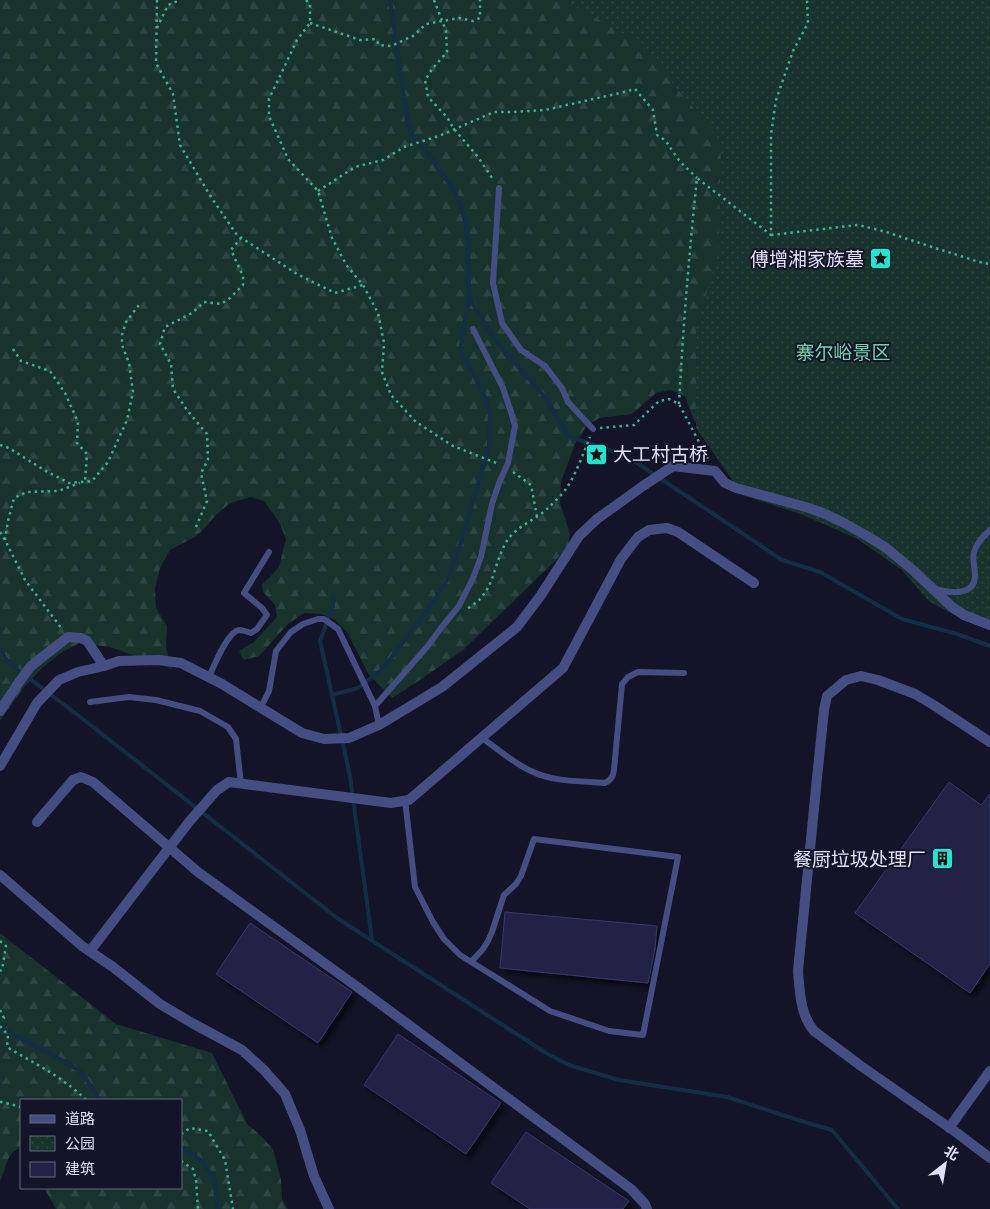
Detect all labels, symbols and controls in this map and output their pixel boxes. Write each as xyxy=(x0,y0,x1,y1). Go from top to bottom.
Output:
place label: 傅增湘家族墓 xyxy=(750,247,864,271)
place icon: 傅增湘家族墓 xyxy=(868,247,892,271)
park label: 寨尔峪景区 xyxy=(795,340,891,364)
place icon: 大工村古桥 xyxy=(585,442,609,466)
place label: 大工村古桥 xyxy=(613,442,708,466)
place label: 餐厨垃圾处理厂 xyxy=(793,847,926,871)
building icon: 餐厨垃圾处理厂 xyxy=(930,847,954,871)
legend xyxy=(20,1099,182,1189)
text: 道路 xyxy=(65,1109,95,1128)
text: 公园 xyxy=(65,1134,95,1153)
north arrow xyxy=(920,1139,970,1189)
text: 北 xyxy=(941,1142,962,1164)
text: 建筑 xyxy=(65,1159,95,1178)

